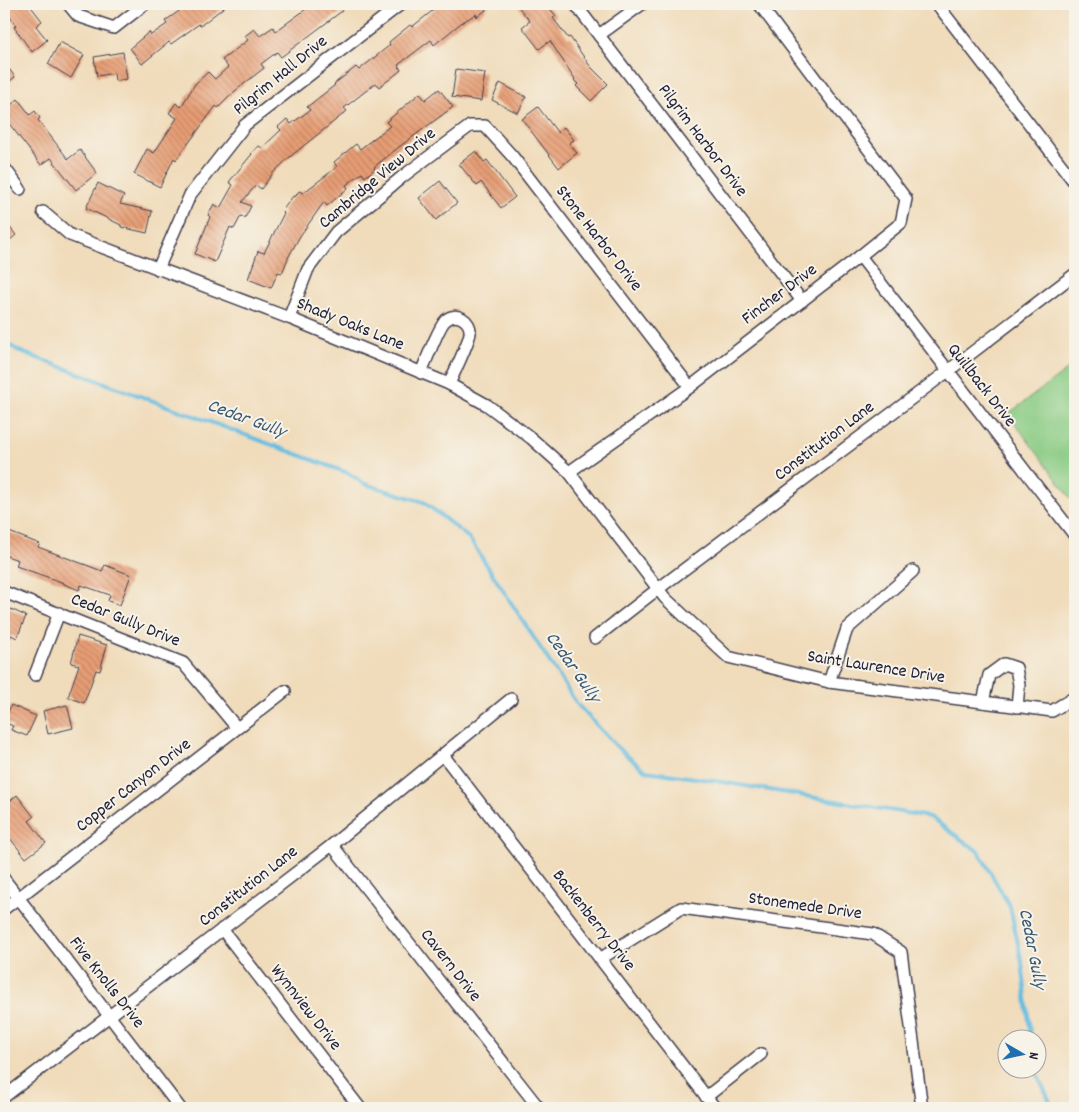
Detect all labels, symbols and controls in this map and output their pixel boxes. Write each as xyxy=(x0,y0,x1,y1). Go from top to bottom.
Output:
street label: Pilgrim Hall Drive xyxy=(228,30,334,122)
street label: Pilgrim Harbor Drive xyxy=(651,79,753,203)
street label: Cambridge View Drive xyxy=(314,122,442,236)
street label: Stone Harbor Drive xyxy=(549,181,647,297)
street label: Fincher Drive xyxy=(737,258,823,332)
street label: Shady Oaks Lane xyxy=(292,292,408,358)
street label: Quillback Drive xyxy=(940,339,1022,433)
water label: Cedar Gully xyxy=(203,393,291,447)
street label: Constitution Lane xyxy=(770,396,880,488)
street label: Cedar Gully Drive xyxy=(67,588,184,654)
water label: Cedar Gully xyxy=(538,627,608,711)
street label: Saint Laurence Drive xyxy=(805,645,947,691)
street label: Copper Canyon Drive xyxy=(71,733,197,839)
street label: Constitution Lane xyxy=(194,840,304,934)
street label: Backenberry Drive xyxy=(545,865,641,977)
street label: Stonemede Drive xyxy=(747,887,863,927)
water label: Cedar Gully xyxy=(1010,906,1052,994)
street label: Cavern Drive xyxy=(414,924,487,1008)
street label: Five Knolls Drive xyxy=(62,932,150,1034)
street label: Wynnview Drive xyxy=(263,960,347,1056)
north arrow xyxy=(996,1030,1046,1080)
text: N xyxy=(1022,1051,1043,1061)

